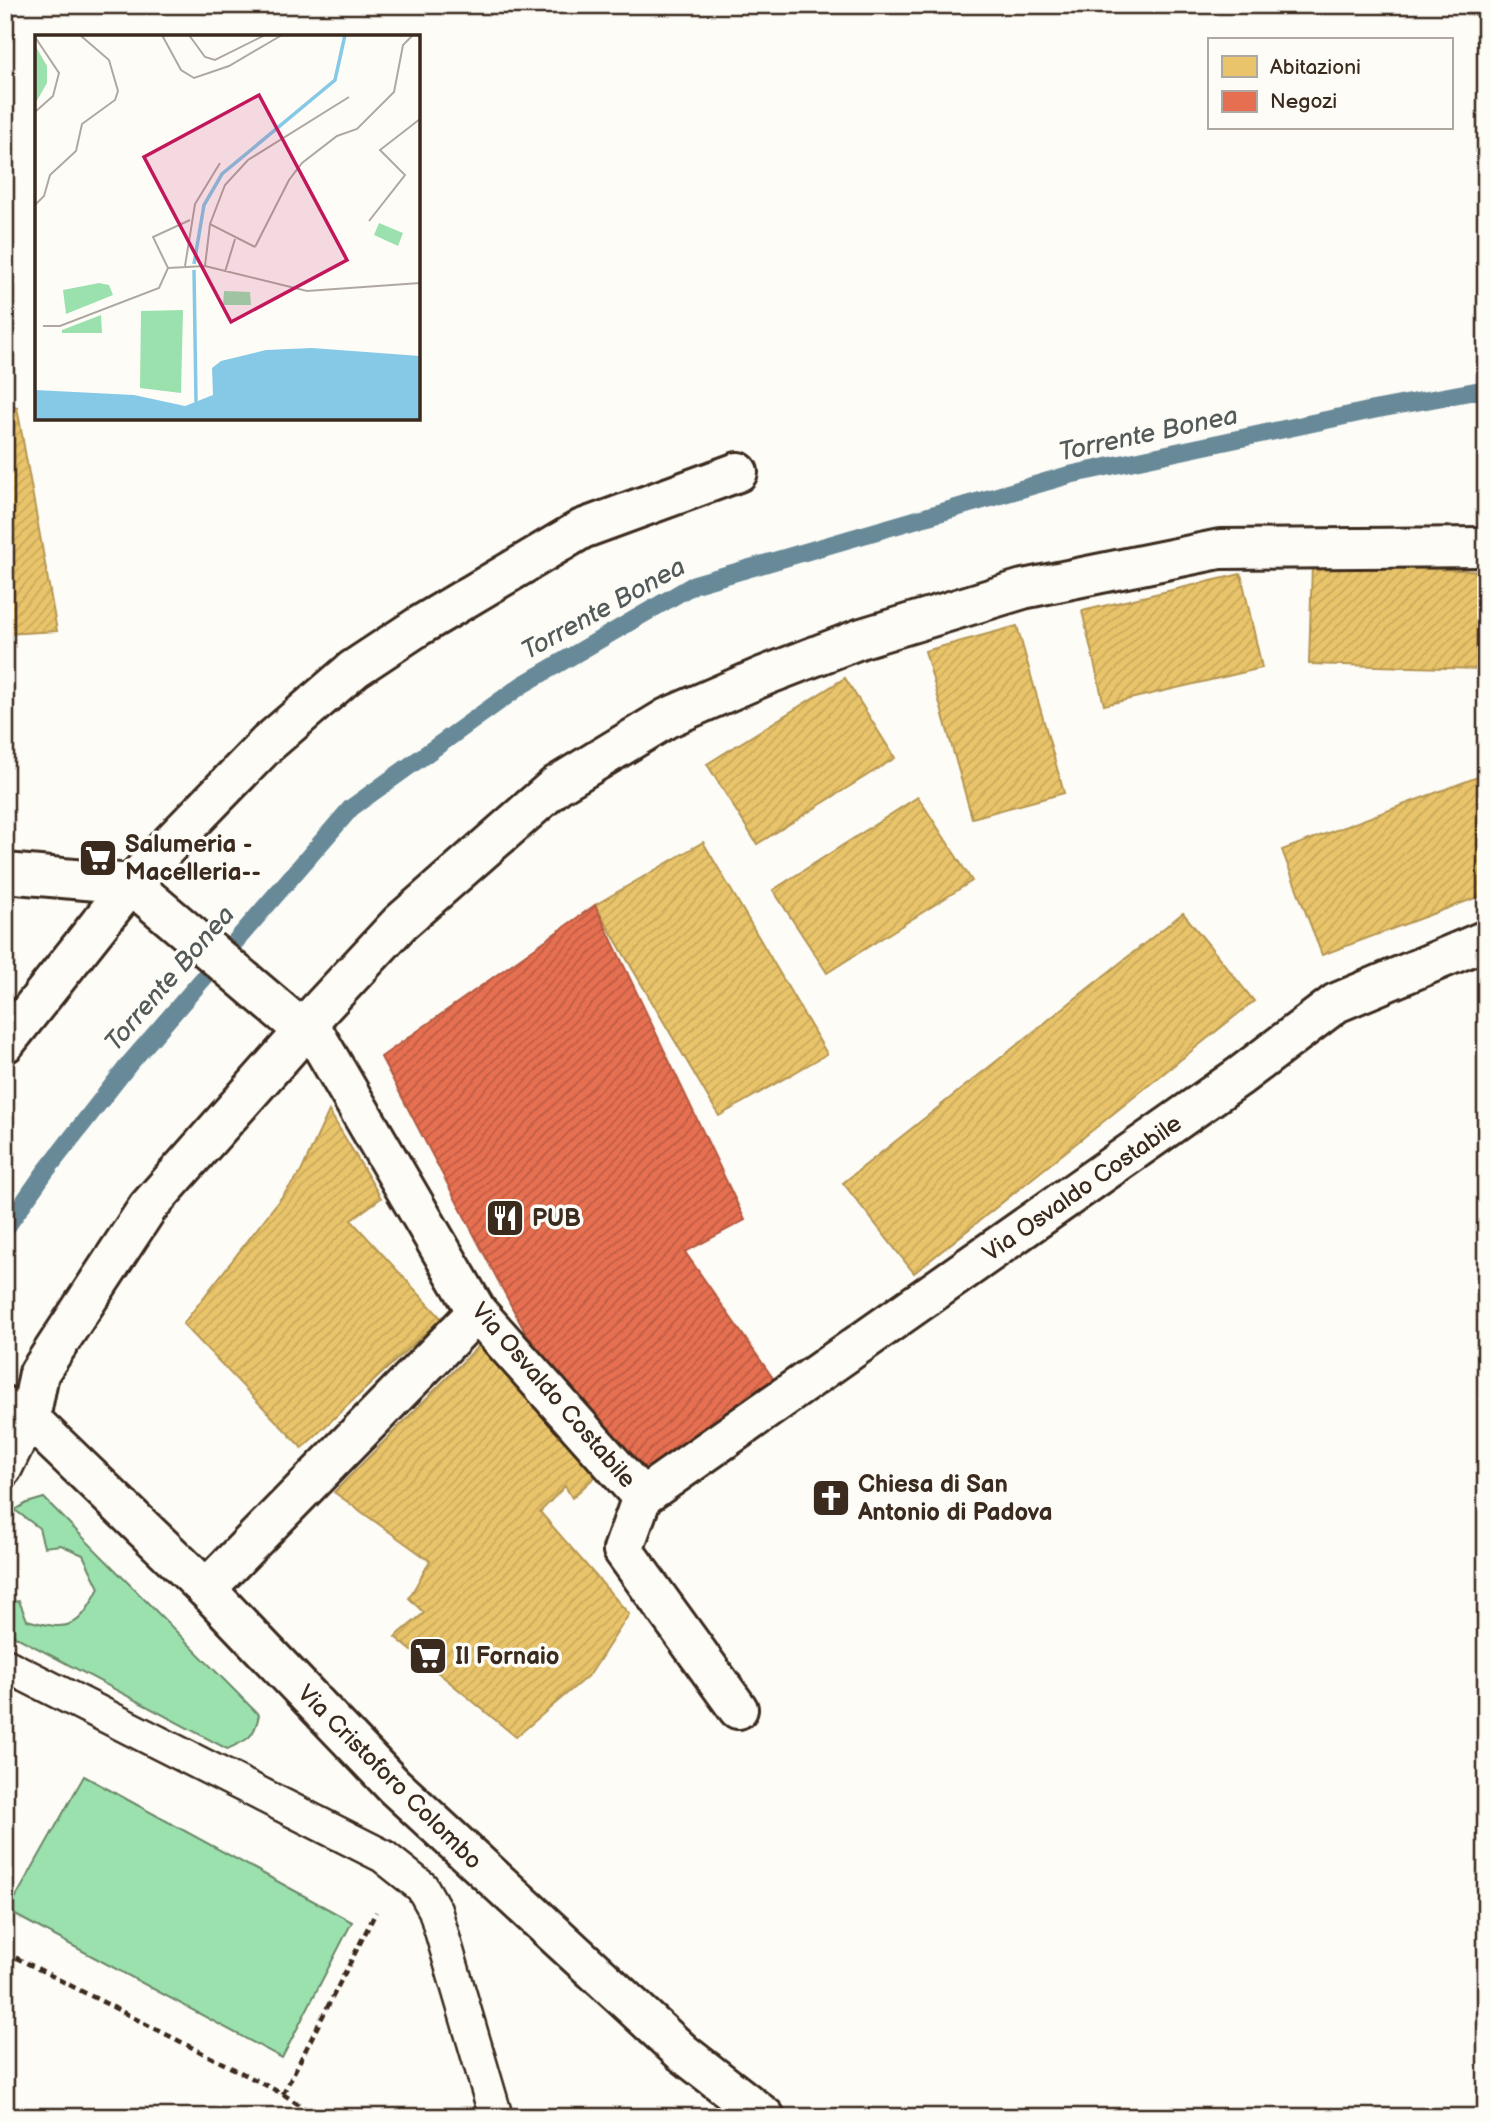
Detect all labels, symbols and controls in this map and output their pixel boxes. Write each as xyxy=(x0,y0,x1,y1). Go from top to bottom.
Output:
inset map xyxy=(35,35,420,420)
legend xyxy=(1208,38,1452,130)
text: Abitazioni xyxy=(1270,55,1361,80)
text: Negozi xyxy=(1270,89,1337,114)
water label: Torrente Bonea xyxy=(1056,400,1241,469)
water label: Torrente Bonea xyxy=(516,552,691,667)
place label: Salumeria - Macelleria-- xyxy=(125,830,261,887)
supermarket icon: Salumeria - Macelleria-- xyxy=(77,837,119,879)
water label: Torrente Bonea xyxy=(99,900,242,1058)
street label: Via Osvaldo Costabile xyxy=(977,1109,1187,1268)
restaurant icon: PUB xyxy=(484,1197,526,1239)
place label: PUB xyxy=(532,1204,581,1233)
street label: Via Osvaldo Costabile xyxy=(465,1297,642,1494)
place label: Chiesa di San Antonio di Padova xyxy=(857,1470,1053,1527)
church icon: Chiesa di San Antonio di Padova xyxy=(810,1477,852,1519)
supermarket icon: Il Fornaio xyxy=(407,1635,449,1677)
place label: Il Fornaio xyxy=(455,1642,560,1671)
street label: Via Cristoforo Colombo xyxy=(291,1679,488,1876)

